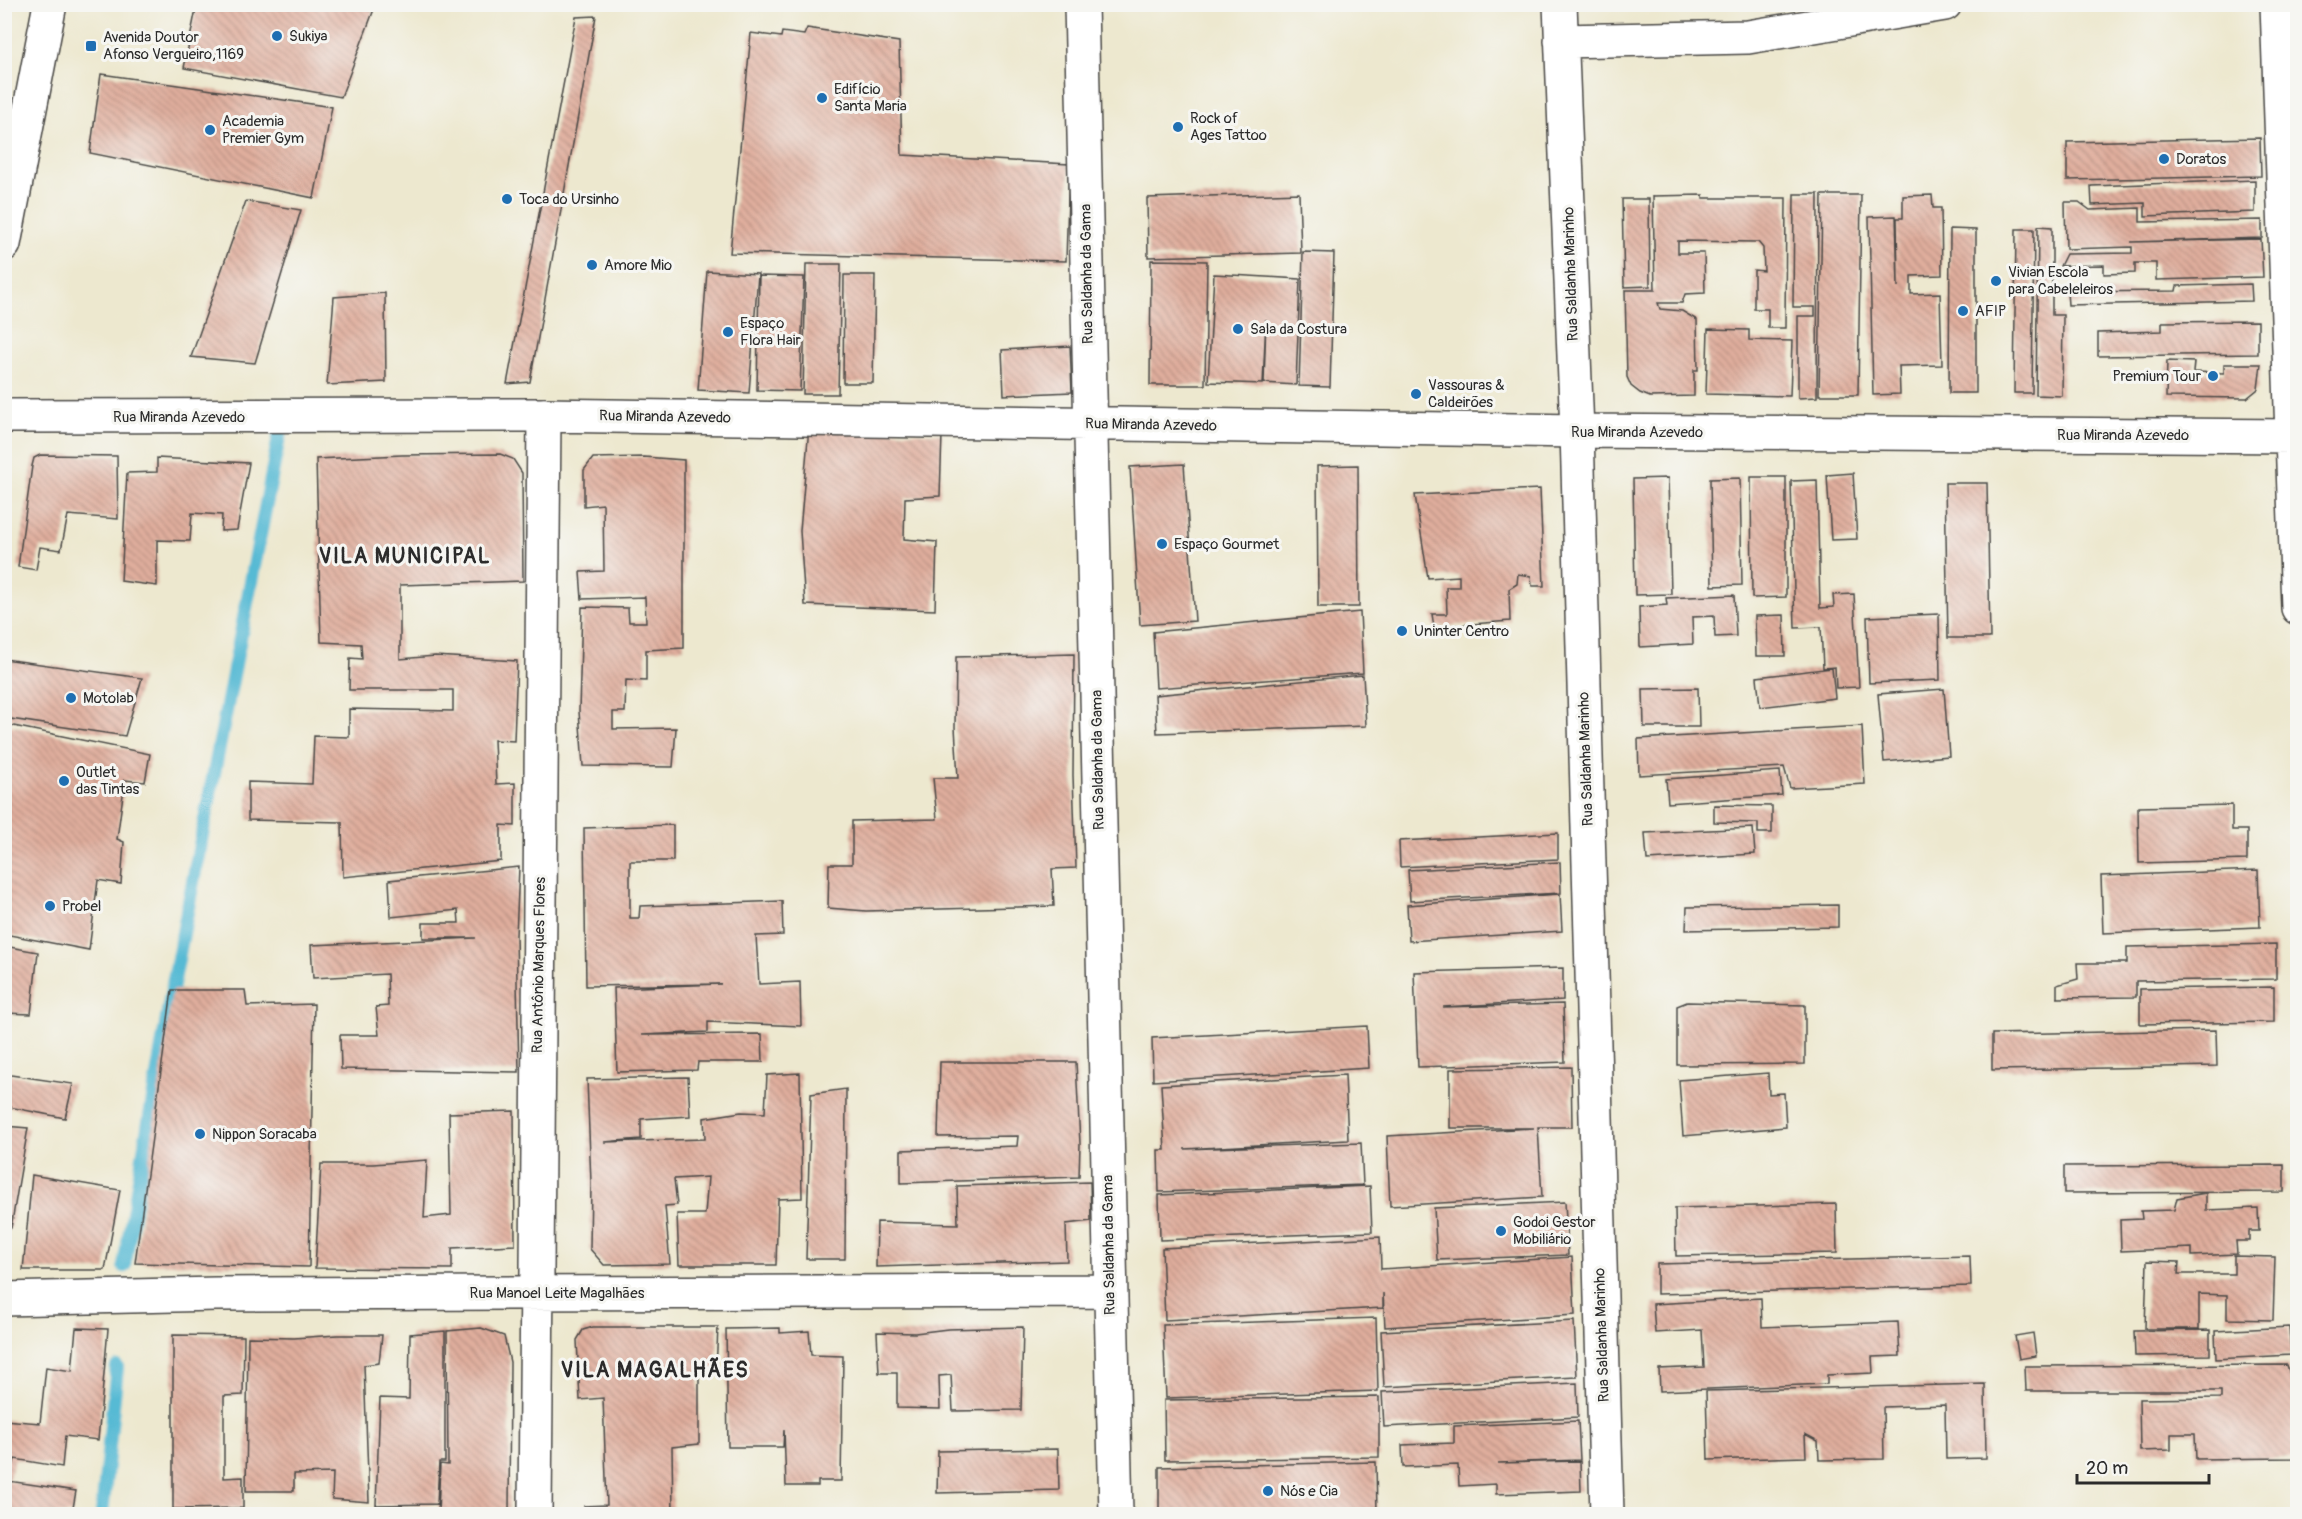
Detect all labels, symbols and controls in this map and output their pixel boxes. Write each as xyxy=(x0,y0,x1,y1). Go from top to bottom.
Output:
place label: Sukiya xyxy=(289,27,328,46)
place label: Avenida Doutor Afonso Vergueiro,1169 xyxy=(103,28,244,64)
marker: Sukiya xyxy=(270,29,284,43)
marker: Avenida Doutor Afonso Vergueiro,1169 xyxy=(84,39,98,53)
place label: Edifício Santa Maria xyxy=(834,80,907,116)
marker: Edifício Santa Maria xyxy=(815,91,829,105)
place label: Rock of Ages Tattoo xyxy=(1190,109,1267,145)
place label: Academia Premier Gym xyxy=(222,112,304,148)
marker: Rock of Ages Tattoo xyxy=(1171,120,1185,134)
marker: Academia Premier Gym xyxy=(203,123,217,137)
place label: Doratos xyxy=(2176,150,2226,169)
marker: Doratos xyxy=(2157,152,2171,166)
place label: Toca do Ursinho xyxy=(519,190,619,209)
marker: Toca do Ursinho xyxy=(500,192,514,206)
street label: Rua Saldanha da Gama xyxy=(1076,204,1098,344)
street label: Rua Saldanha Marinho xyxy=(1559,206,1583,342)
place label: Amore Mio xyxy=(604,256,672,275)
marker: Amore Mio xyxy=(585,258,599,272)
place label: Vivian Escola para Cabeleleiros xyxy=(2008,263,2113,299)
marker: Vivian Escola para Cabeleleiros xyxy=(1989,274,2003,288)
place label: AFIP xyxy=(1975,302,2006,321)
marker: AFIP xyxy=(1956,304,1970,318)
place label: Espaço Flora Hair xyxy=(740,314,801,350)
place label: Sala da Costura xyxy=(1250,320,1347,339)
marker: Sala da Costura xyxy=(1231,322,1245,336)
marker: Espaço Flora Hair xyxy=(721,325,735,339)
place label: Premium Tour xyxy=(2112,367,2202,386)
marker: Premium Tour xyxy=(2206,369,2220,383)
place label: Vassouras & Caldeirões xyxy=(1428,376,1505,412)
marker: Vassouras & Caldeirões xyxy=(1409,387,1423,401)
street label: Rua Miranda Azevedo xyxy=(599,406,731,428)
street label: Rua Miranda Azevedo xyxy=(113,408,245,427)
street label: Rua Miranda Azevedo xyxy=(1085,414,1217,436)
street label: Rua Miranda Azevedo xyxy=(1571,423,1703,442)
street label: Rua Miranda Azevedo xyxy=(2057,426,2189,445)
place label: Espaço Gourmet xyxy=(1174,535,1280,554)
marker: Espaço Gourmet xyxy=(1155,537,1169,551)
district label: VILA MUNICIPAL xyxy=(319,543,491,570)
place label: Uninter Centro xyxy=(1414,622,1509,641)
marker: Uninter Centro xyxy=(1395,624,1409,638)
place label: Motolab xyxy=(83,689,134,708)
street label: Rua Saldanha da Gama xyxy=(1087,690,1109,830)
marker: Motolab xyxy=(64,691,78,705)
street label: Rua Saldanha Marinho xyxy=(1574,691,1598,827)
place label: Outlet das Tintas xyxy=(76,763,139,799)
marker: Outlet das Tintas xyxy=(57,774,71,788)
street label: Rua Antônio Marques Flores xyxy=(528,876,550,1053)
place label: Probel xyxy=(62,897,101,916)
marker: Probel xyxy=(43,899,57,913)
place label: Nippon Soracaba xyxy=(212,1125,317,1144)
marker: Nippon Soracaba xyxy=(193,1127,207,1141)
street label: Rua Saldanha da Gama xyxy=(1098,1175,1120,1315)
place label: Godoi Gestor Mobiliário xyxy=(1513,1213,1596,1249)
marker: Godoi Gestor Mobiliário xyxy=(1494,1224,1508,1238)
street label: Rua Saldanha Marinho xyxy=(1590,1267,1614,1403)
street label: Rua Manoel Leite Magalhães xyxy=(470,1284,645,1303)
district label: VILA MAGALHÃES xyxy=(561,1357,749,1384)
scale bar xyxy=(2077,1447,2209,1485)
text: 20 m xyxy=(2086,1457,2128,1480)
place label: Nós e Cia xyxy=(1280,1482,1338,1501)
marker: Nós e Cia xyxy=(1261,1484,1275,1498)

